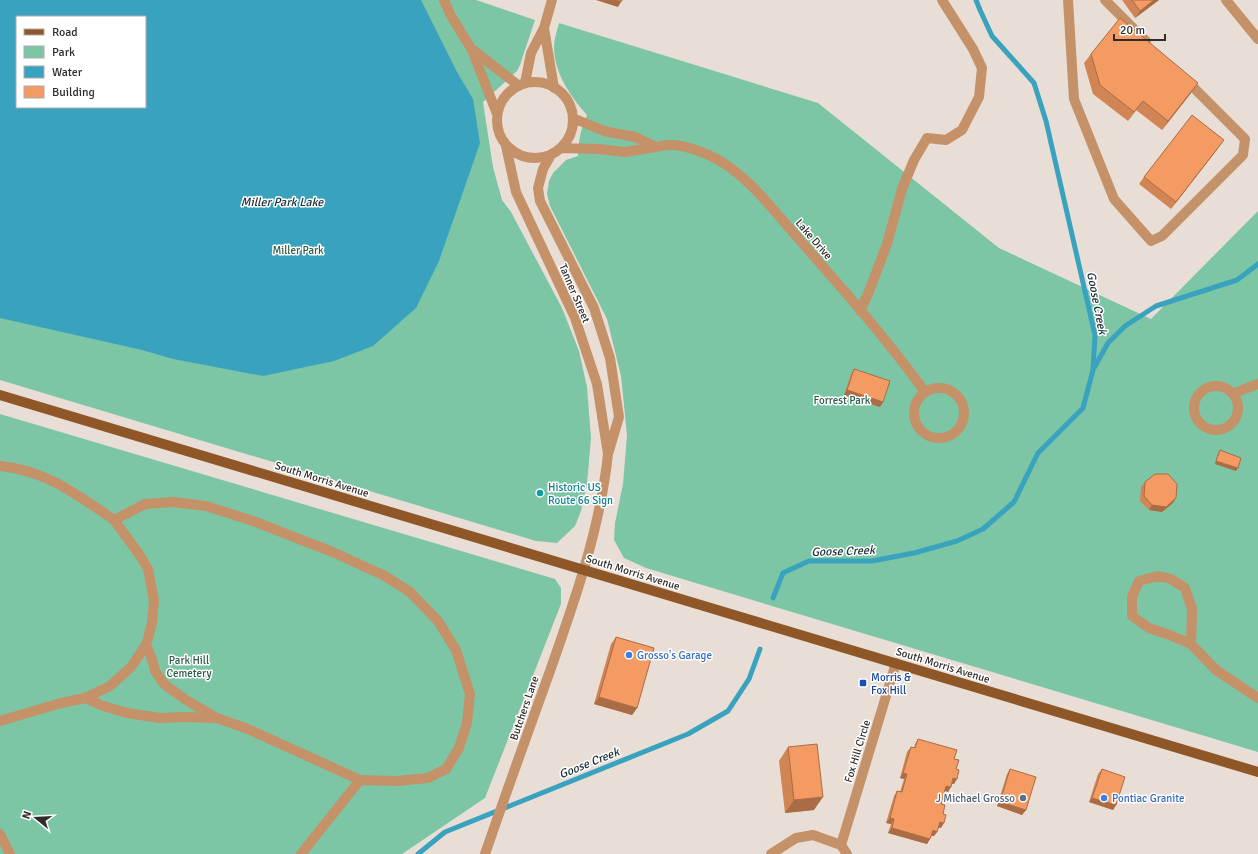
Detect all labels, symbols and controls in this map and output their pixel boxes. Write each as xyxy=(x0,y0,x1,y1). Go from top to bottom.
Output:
legend xyxy=(16,16,146,108)
scale bar xyxy=(1114,16,1165,42)
text: 20 m xyxy=(1120,23,1145,38)
text: Road xyxy=(52,25,78,40)
text: Park xyxy=(52,45,75,60)
text: Water xyxy=(52,65,83,80)
text: Building xyxy=(52,85,95,100)
water label: Miller Park Lake xyxy=(241,195,324,210)
street label: Lake Drive xyxy=(793,217,835,262)
park label: Miller Park xyxy=(272,244,324,257)
street label: Tanner Street xyxy=(556,262,593,325)
water label: Goose Creek xyxy=(1083,270,1110,337)
park label: Forrest Park xyxy=(814,394,871,407)
street label: South Morris Avenue xyxy=(273,459,370,500)
place label: Historic US Route 66 Sign xyxy=(548,481,613,507)
marker: Historic US Route 66 Sign xyxy=(535,488,545,498)
water label: Goose Creek xyxy=(811,543,876,560)
street label: South Morris Avenue xyxy=(584,552,681,593)
street label: South Morris Avenue xyxy=(894,645,991,686)
place label: Grosso's Garage xyxy=(637,649,712,662)
marker: Grosso's Garage xyxy=(624,650,634,660)
park label: Park Hill Cemetery xyxy=(166,654,212,680)
place label: Morris & Fox Hill xyxy=(871,671,911,697)
street label: Butchers Lane xyxy=(507,674,542,742)
marker: Morris & Fox Hill xyxy=(858,678,868,688)
street label: Fox Hill Circle xyxy=(842,718,873,784)
water label: Goose Creek xyxy=(557,744,622,782)
place label: J Michael Grosso xyxy=(936,792,1015,805)
place label: Pontiac Granite xyxy=(1112,792,1185,805)
marker: J Michael Grosso xyxy=(1018,793,1028,803)
marker: Pontiac Granite xyxy=(1099,793,1109,803)
north arrow xyxy=(16,798,56,838)
text: N xyxy=(20,809,34,821)

